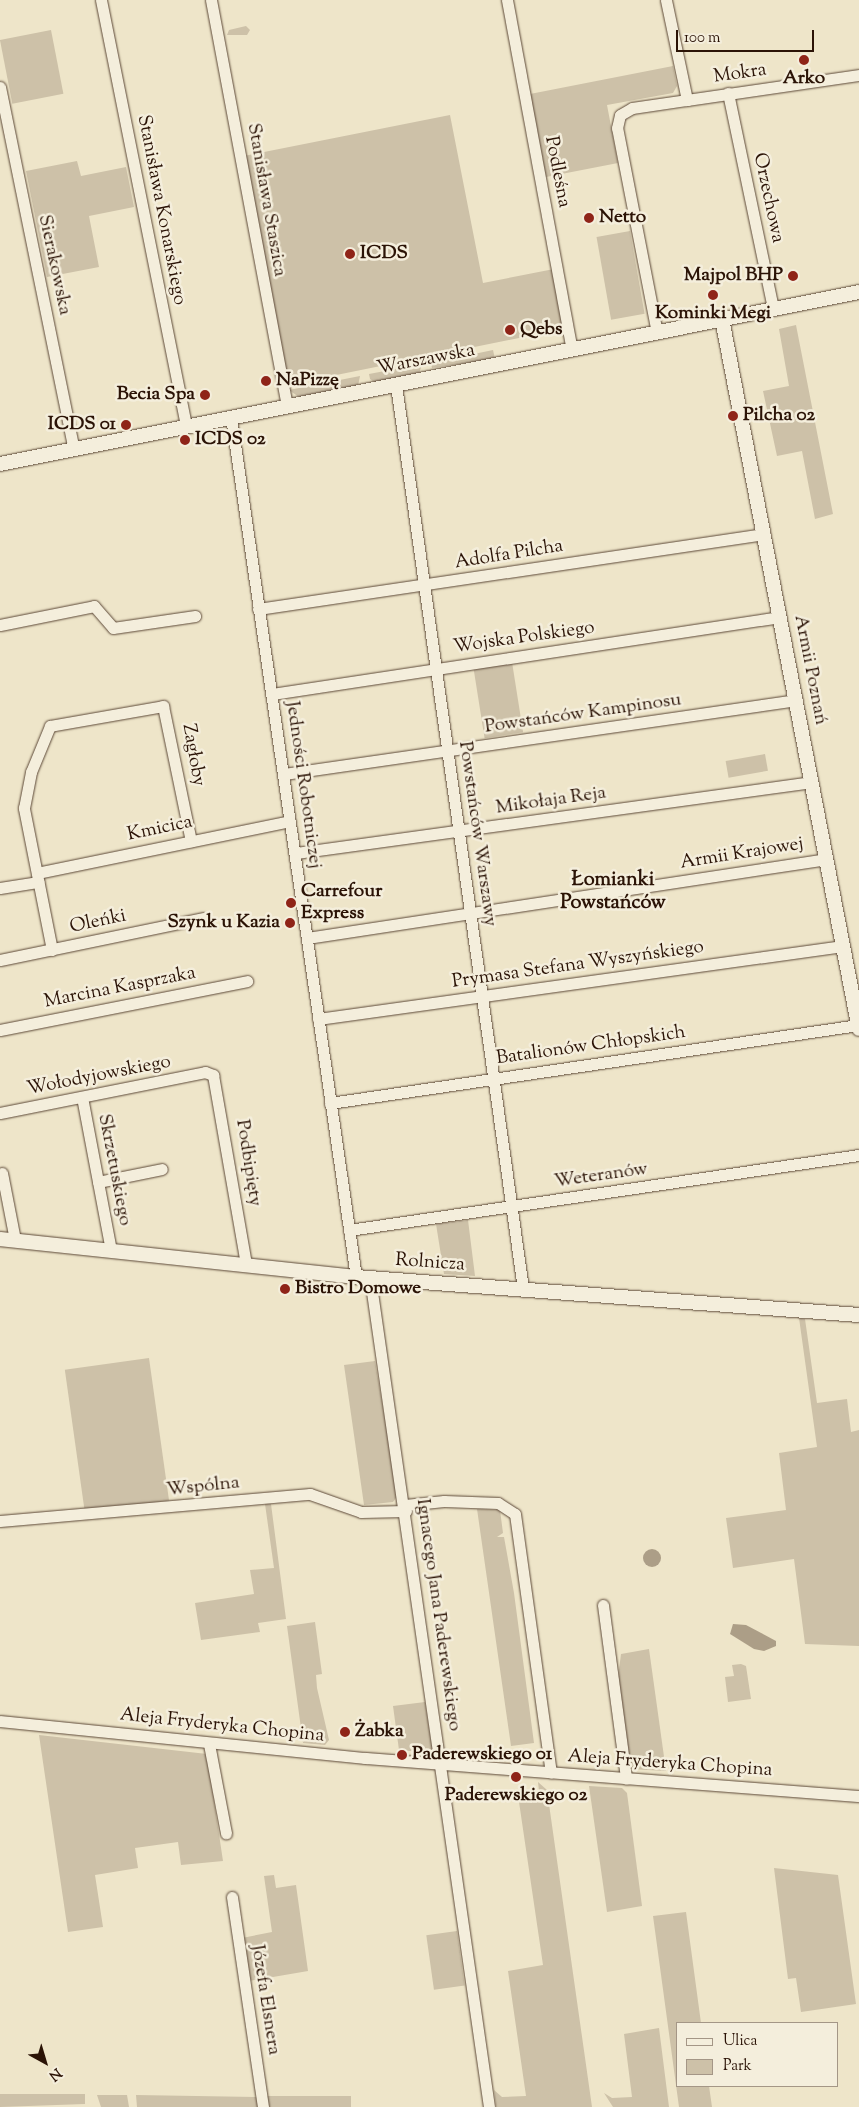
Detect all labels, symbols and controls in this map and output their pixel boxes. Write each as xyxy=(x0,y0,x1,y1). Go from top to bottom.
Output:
scale bar xyxy=(679,20,816,52)
text: 100 m xyxy=(684,28,720,49)
marker: Arko xyxy=(798,54,810,66)
street label: Mokra xyxy=(712,59,768,89)
place label: Arko xyxy=(783,68,825,90)
street label: Stanisława Konarskiego xyxy=(131,113,191,307)
street label: Stanisława Staszica xyxy=(241,122,291,278)
street label: Podleśna xyxy=(539,134,575,210)
street label: Orzechowa xyxy=(747,151,789,245)
place label: Netto xyxy=(599,207,646,229)
marker: Netto xyxy=(583,212,595,224)
street label: Sierakowska xyxy=(32,213,76,317)
place label: ICDS xyxy=(360,243,408,265)
marker: ICDS xyxy=(344,248,356,260)
place label: Majpol BHP xyxy=(684,265,783,287)
marker: Majpol BHP xyxy=(787,270,799,282)
marker: Kominki Megi xyxy=(707,289,719,301)
place label: Kominki Megi xyxy=(655,303,771,325)
place label: Qebs xyxy=(520,319,562,341)
marker: Qebs xyxy=(504,324,516,336)
street label: Warszawska xyxy=(375,339,477,381)
place label: NaPizzę xyxy=(276,370,339,392)
marker: NaPizzę xyxy=(260,375,272,387)
place label: Becia Spa xyxy=(117,384,195,406)
marker: Becia Spa xyxy=(199,389,211,401)
place label: Pilcha 02 xyxy=(743,405,815,427)
marker: Pilcha 02 xyxy=(727,410,739,422)
place label: ICDS 01 xyxy=(48,414,116,436)
marker: ICDS 01 xyxy=(120,419,132,431)
place label: ICDS 02 xyxy=(195,429,266,451)
marker: ICDS 02 xyxy=(179,434,191,446)
street label: Adolfa Pilcha xyxy=(453,535,565,575)
street label: Armii Poznań xyxy=(788,613,832,727)
street label: Wojska Polskiego xyxy=(452,617,596,659)
street label: Powstańców Kampinosu xyxy=(483,689,683,739)
street label: Jedności Robotniczej xyxy=(280,700,326,870)
street label: Zagłoby xyxy=(176,722,210,788)
street label: Powstańców Warszawy xyxy=(453,740,501,928)
street label: Mikołaja Reja xyxy=(494,782,608,820)
street label: Kmicica xyxy=(125,811,195,847)
street label: Armii Krajowej xyxy=(679,833,805,875)
district label: Łomianki Powstańców xyxy=(560,868,666,915)
place label: Carrefour Express xyxy=(301,881,382,925)
marker: Carrefour Express xyxy=(285,897,297,909)
street label: Oleńki xyxy=(68,905,128,939)
place label: Szynk u Kazia xyxy=(168,912,280,934)
marker: Szynk u Kazia xyxy=(284,917,296,929)
street label: Prymasa Stefana Wyszyńskiego xyxy=(451,936,705,994)
street label: Marcina Kasprzaka xyxy=(42,962,198,1014)
street label: Batalionów Chłopskich xyxy=(495,1021,687,1071)
street label: Wołodyjowskiego xyxy=(25,1051,173,1101)
street label: Skrzetuskiego xyxy=(92,1112,136,1228)
street label: Podbipięty xyxy=(230,1118,266,1208)
street label: Weteranów xyxy=(553,1158,649,1194)
street label: Rolnicza xyxy=(394,1249,466,1277)
place label: Bistro Domowe xyxy=(295,1278,421,1300)
marker: Bistro Domowe xyxy=(279,1283,291,1295)
street label: Wspólna xyxy=(165,1472,241,1502)
street label: Ignacego Jana Paderewskiego xyxy=(410,1497,466,1733)
street label: Aleja Fryderyka Chopina xyxy=(119,1704,325,1748)
place label: Żabka xyxy=(355,1721,404,1743)
marker: Żabka xyxy=(339,1726,351,1738)
place label: Paderewskiego 01 xyxy=(412,1744,552,1766)
street label: Aleja Fryderyka Chopina xyxy=(567,1745,773,1783)
marker: Paderewskiego 01 xyxy=(396,1749,408,1761)
marker: Paderewskiego 02 xyxy=(510,1771,522,1783)
place label: Paderewskiego 02 xyxy=(445,1785,587,1807)
street label: Józefa Elsnera xyxy=(245,1943,285,2057)
legend xyxy=(676,2022,839,2087)
text: Ulica xyxy=(723,2031,757,2052)
north arrow xyxy=(20,2037,70,2087)
text: Park xyxy=(723,2056,752,2077)
text: N xyxy=(44,2062,65,2085)

